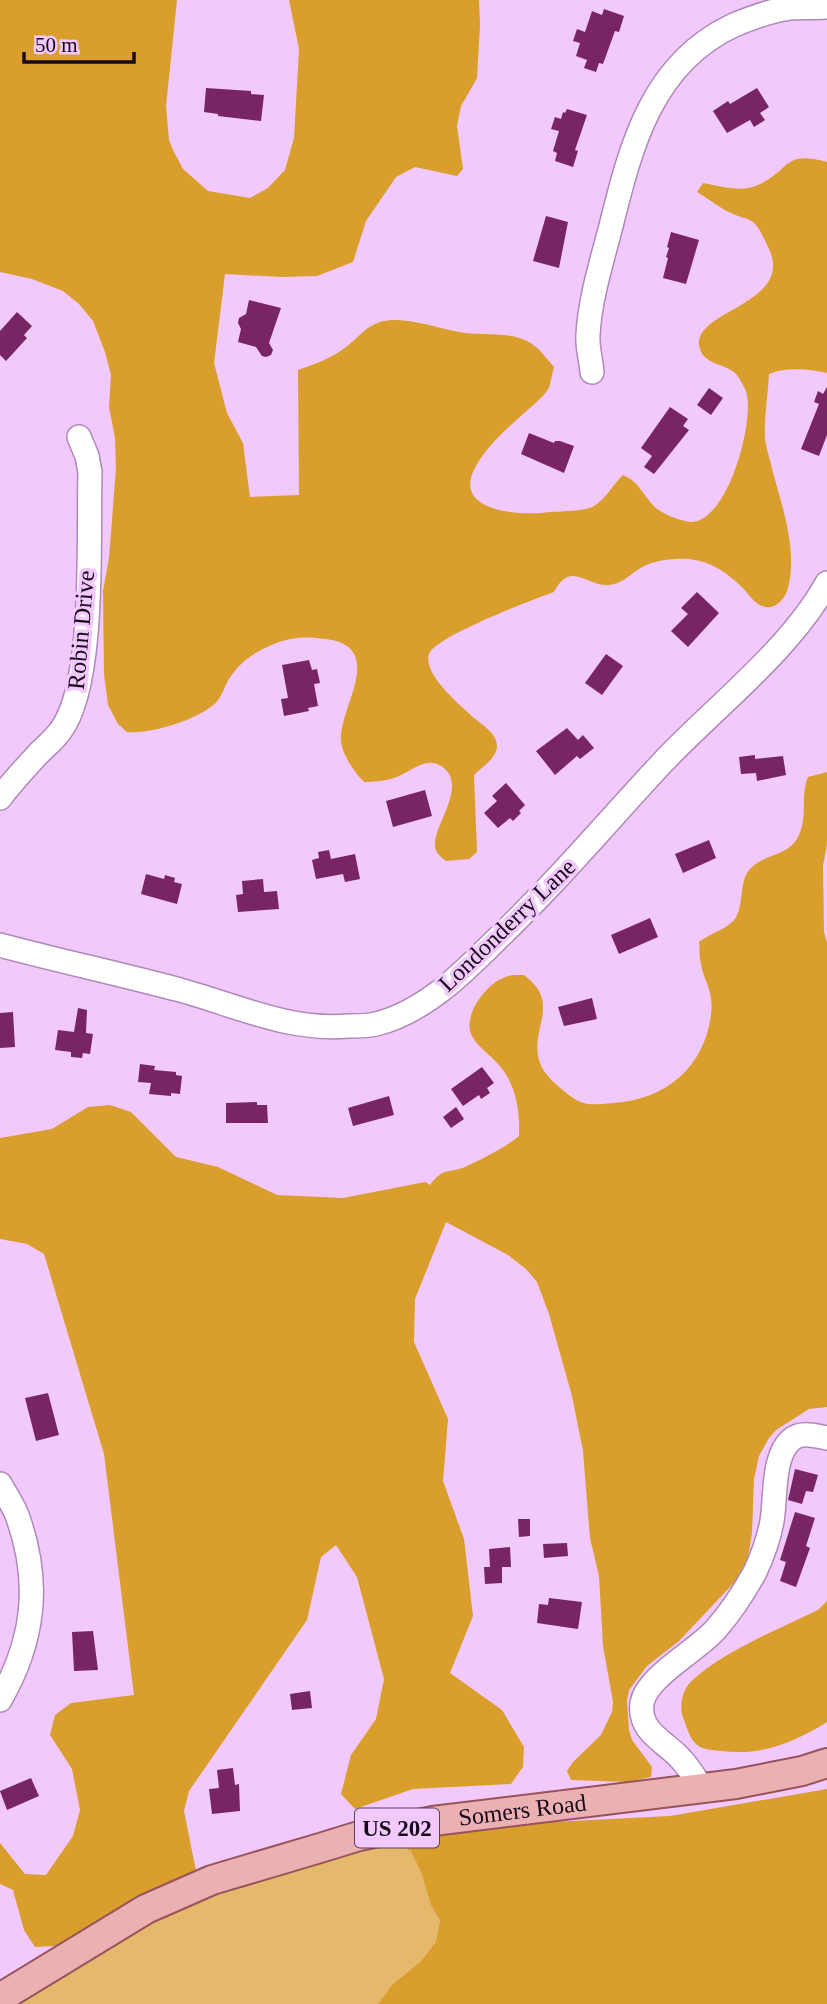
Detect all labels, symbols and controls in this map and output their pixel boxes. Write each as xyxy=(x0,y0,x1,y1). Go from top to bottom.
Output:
scale bar xyxy=(24,21,135,65)
text: 50 m xyxy=(35,33,78,57)
street label: Robin Drive xyxy=(63,569,99,691)
street label: Londonderry Lane xyxy=(433,853,581,997)
street label: Somers Road xyxy=(457,1789,588,1831)
road number: US 202 xyxy=(355,1809,439,1848)

